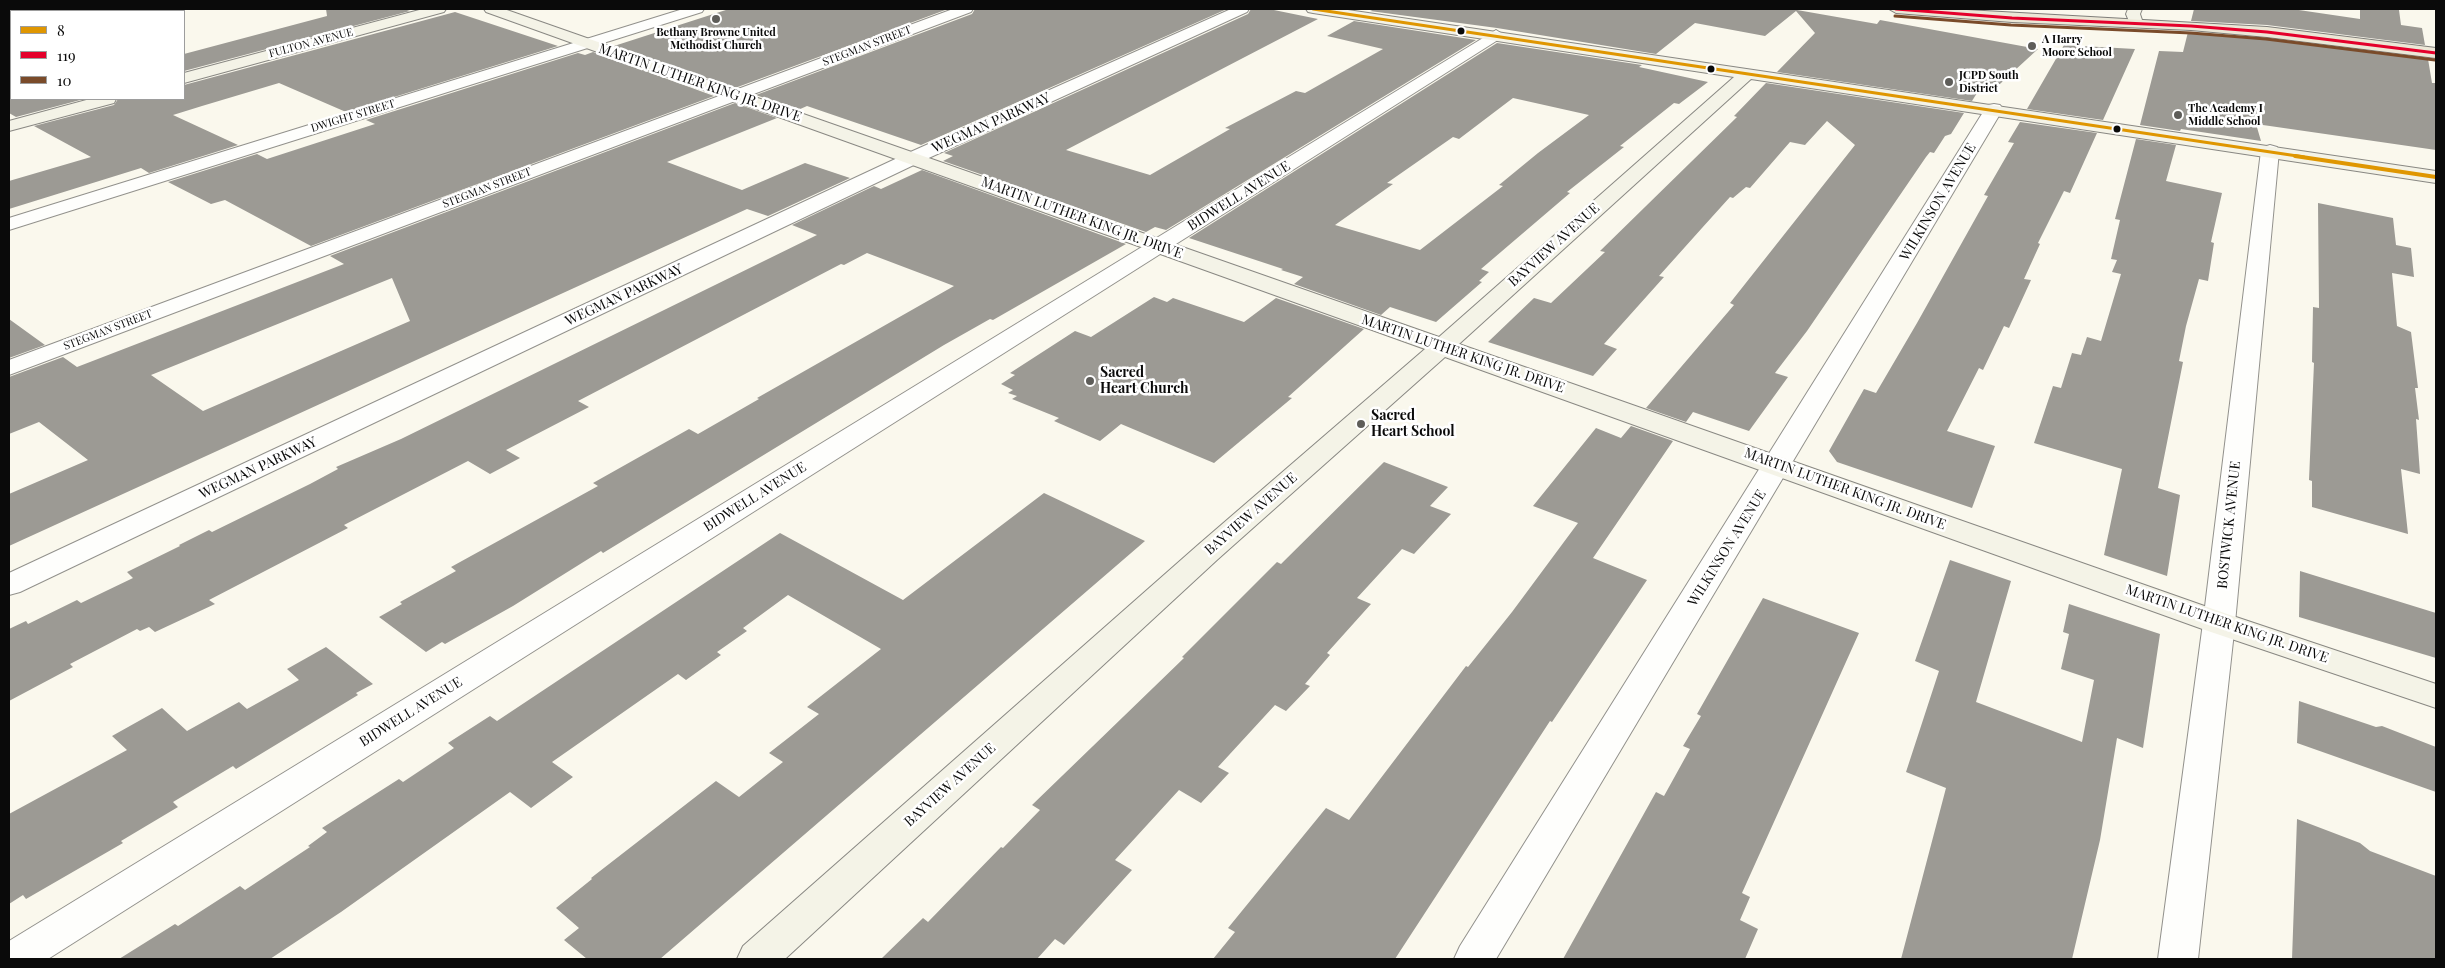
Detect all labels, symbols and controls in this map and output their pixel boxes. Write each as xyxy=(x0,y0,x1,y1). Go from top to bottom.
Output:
legend xyxy=(10,10,185,100)
marker: Bethany Browne United Methodist Church xyxy=(710,13,722,25)
text: 8 xyxy=(57,20,65,40)
street label: STEGMAN STREET xyxy=(821,23,913,69)
street label: FULTON AVENUE xyxy=(267,25,355,61)
place label: Bethany Browne United Methodist Church xyxy=(656,26,776,52)
unlabelled marker xyxy=(1456,26,1466,36)
place label: A Harry Moore School xyxy=(2042,33,2112,59)
street label: MARTIN LUTHER KING JR. DRIVE xyxy=(596,40,804,126)
marker: A Harry Moore School xyxy=(2026,40,2038,52)
text: 119 xyxy=(57,45,76,65)
unlabelled marker xyxy=(1706,64,1716,74)
place label: JCPD South District xyxy=(1959,69,2019,95)
text: 10 xyxy=(57,70,72,90)
marker: JCPD South District xyxy=(1943,76,1955,88)
street label: WEGMAN PARKWAY xyxy=(929,89,1053,157)
street label: DWIGHT STREET xyxy=(309,97,397,135)
place label: The Academy I Middle School xyxy=(2188,102,2263,128)
marker: The Academy I Middle School xyxy=(2172,109,2184,121)
unlabelled marker xyxy=(2112,124,2122,134)
street label: WILKINSON AVENUE xyxy=(1896,140,1980,264)
street label: BIDWELL AVENUE xyxy=(1185,158,1293,234)
street label: STEGMAN STREET xyxy=(441,165,533,211)
street label: MARTIN LUTHER KING JR. DRIVE xyxy=(979,174,1185,262)
street label: BAYVIEW AVENUE xyxy=(1505,200,1603,290)
street label: WEGMAN PARKWAY xyxy=(563,260,685,330)
street label: STEGMAN STREET xyxy=(62,307,154,353)
street label: MARTIN LUTHER KING JR. DRIVE xyxy=(1359,311,1567,397)
place label: Sacred Heart Church xyxy=(1100,365,1189,398)
marker: Sacred Heart Church xyxy=(1084,375,1096,387)
place label: Sacred Heart School xyxy=(1371,408,1455,441)
marker: Sacred Heart School xyxy=(1355,418,1367,430)
street label: WEGMAN PARKWAY xyxy=(197,433,319,503)
street label: MARTIN LUTHER KING JR. DRIVE xyxy=(1742,445,1948,533)
street label: BIDWELL AVENUE xyxy=(701,459,809,535)
street label: BOSTWICK AVENUE xyxy=(2214,460,2244,590)
street label: BAYVIEW AVENUE xyxy=(1201,469,1301,559)
street label: WILKINSON AVENUE xyxy=(1684,487,1770,609)
street label: MARTIN LUTHER KING JR. DRIVE xyxy=(2123,581,2331,667)
street label: BIDWELL AVENUE xyxy=(357,674,465,750)
street label: BAYVIEW AVENUE xyxy=(901,740,999,830)

